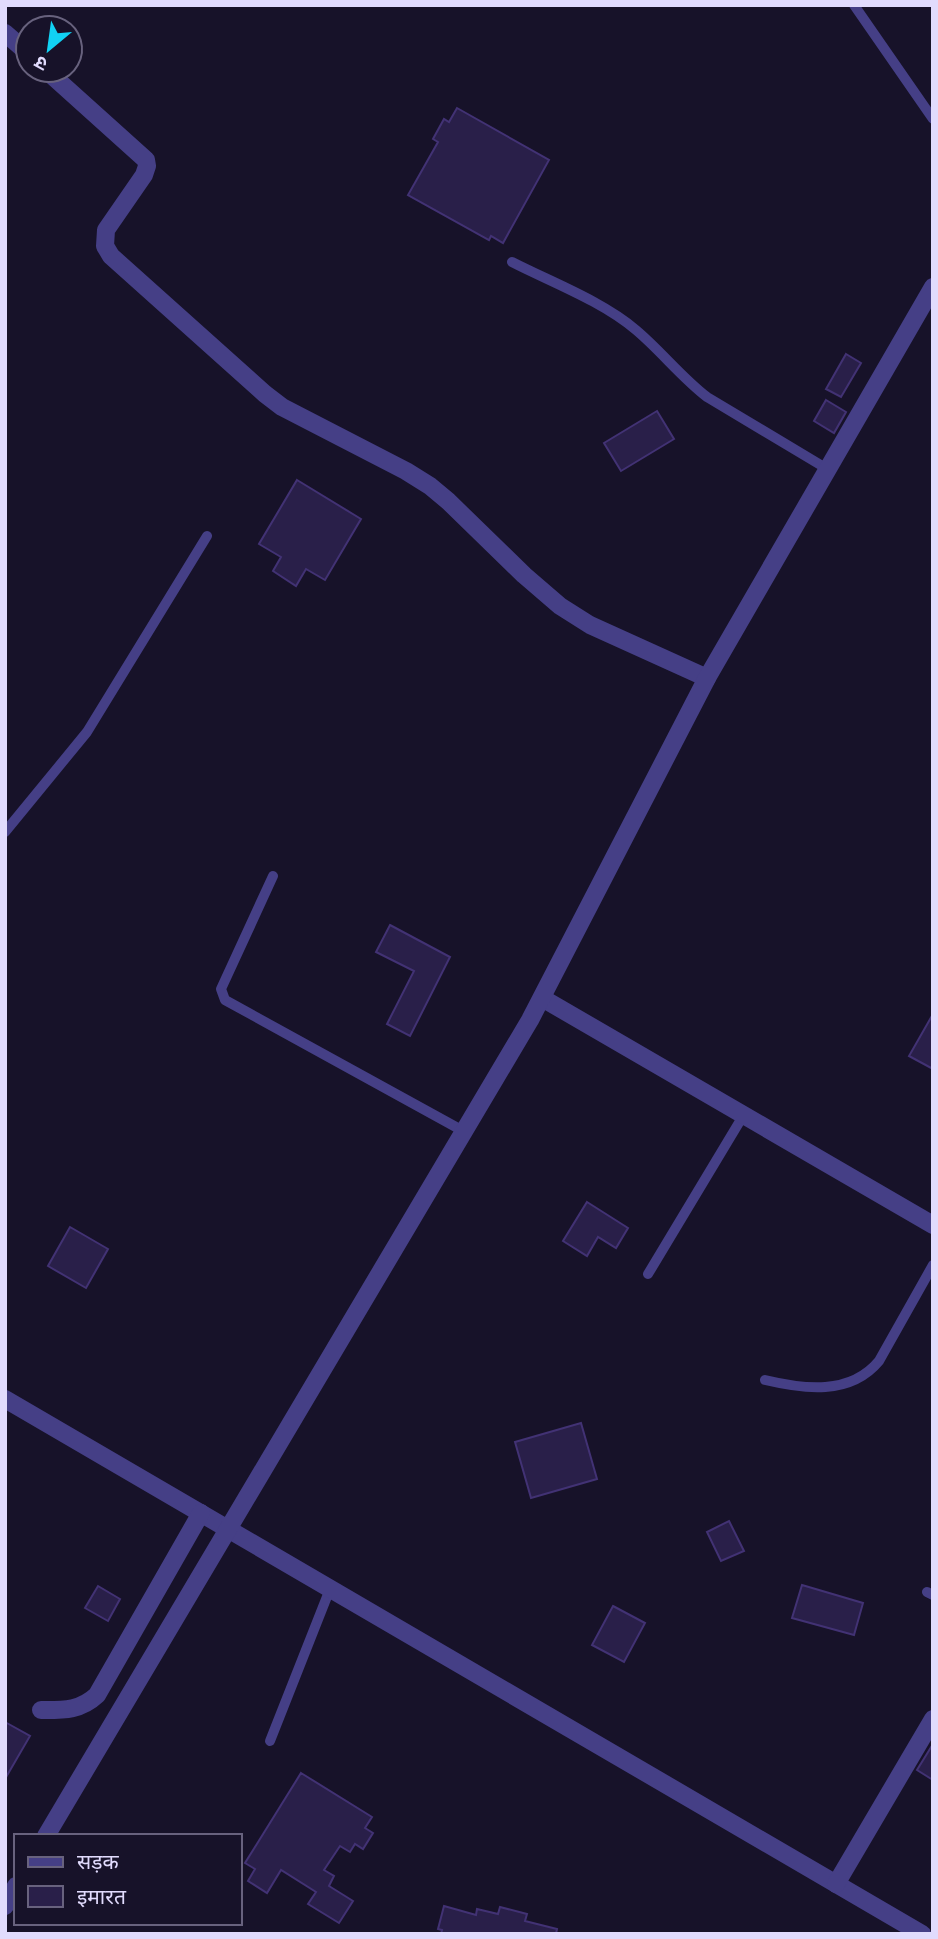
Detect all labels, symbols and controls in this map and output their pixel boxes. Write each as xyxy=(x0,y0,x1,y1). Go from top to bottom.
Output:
north arrow xyxy=(14,14,84,84)
text: उ xyxy=(29,50,51,77)
legend xyxy=(14,1834,242,1925)
text: सड़क xyxy=(77,1848,119,1875)
text: इमारत xyxy=(77,1883,127,1910)

